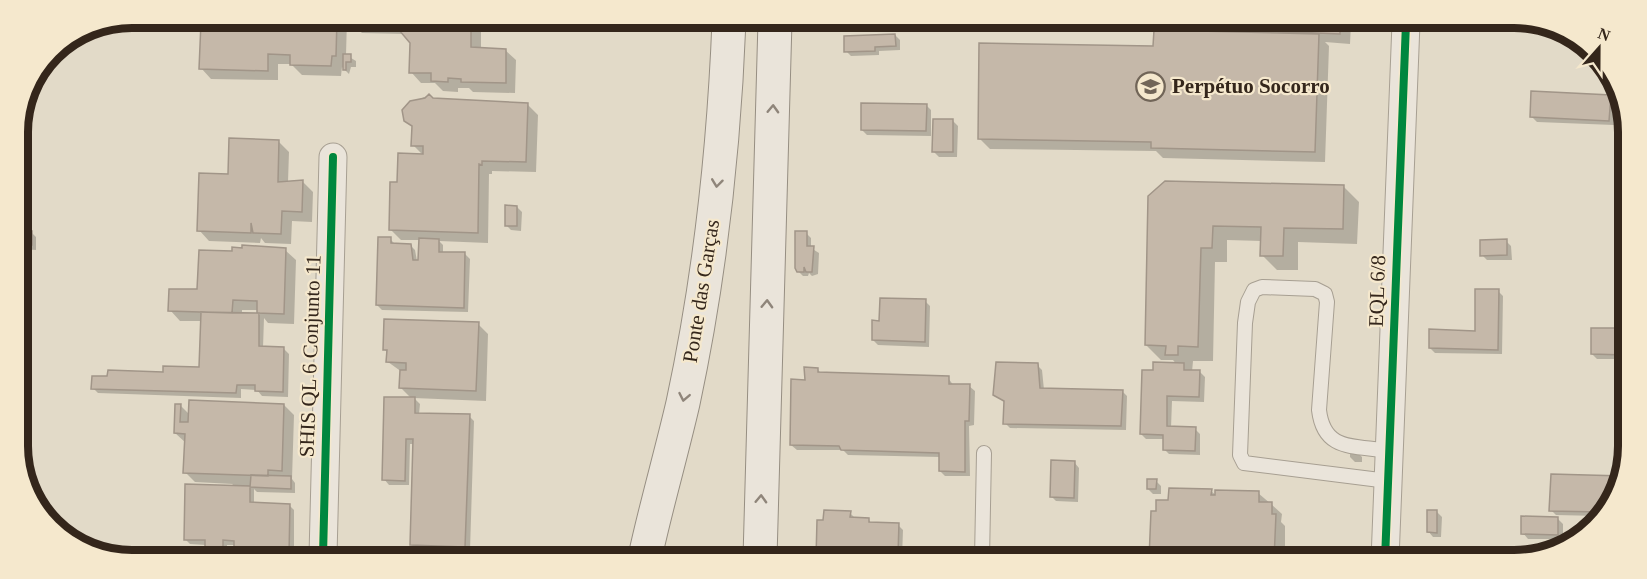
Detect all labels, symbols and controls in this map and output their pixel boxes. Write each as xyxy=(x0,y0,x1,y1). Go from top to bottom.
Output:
north arrow xyxy=(1569,18,1629,78)
text: N xyxy=(1596,24,1613,45)
school or university icon: Perpétuo Socorro xyxy=(1135,70,1167,102)
place label: Perpétuo Socorro xyxy=(1172,74,1330,98)
one-way arrow xyxy=(766,105,779,114)
one-way arrow xyxy=(712,179,724,188)
street label: Ponte das Garças xyxy=(678,218,724,364)
street label: SHIS QL 6 Conjunto 11 xyxy=(294,254,326,458)
street label: EQL 6/8 xyxy=(1364,255,1390,327)
one-way arrow xyxy=(761,300,773,309)
one-way arrow xyxy=(678,391,691,401)
one-way arrow xyxy=(755,495,768,504)

